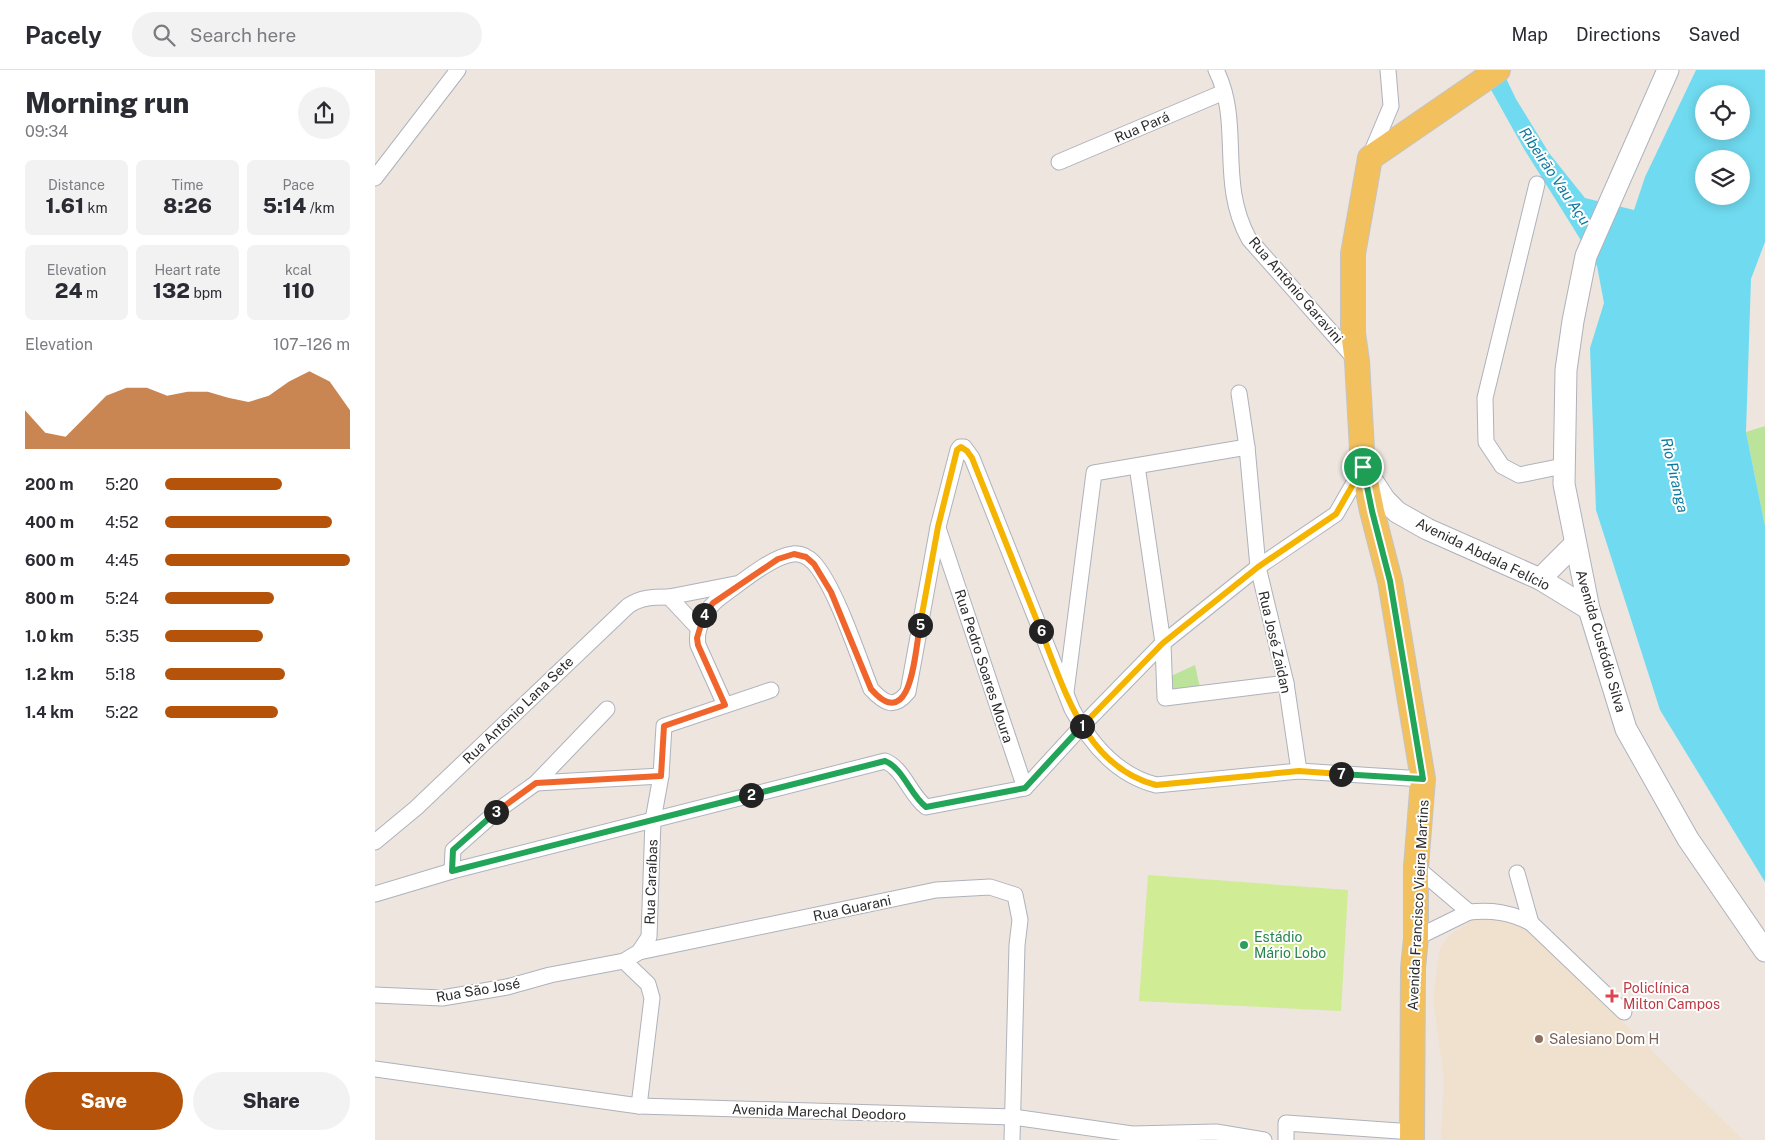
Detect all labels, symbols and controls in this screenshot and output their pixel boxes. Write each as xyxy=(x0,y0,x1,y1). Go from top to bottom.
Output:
search box xyxy=(132,12,482,57)
text: Pacely xyxy=(25,21,102,49)
icon: search xyxy=(150,21,178,49)
text: Search here xyxy=(190,24,296,46)
text: Map xyxy=(1511,24,1548,45)
text: Directions xyxy=(1576,24,1661,45)
text: Saved xyxy=(1689,24,1740,45)
map controls xyxy=(1695,85,1750,205)
button: locate xyxy=(1695,85,1750,140)
text: Morning run xyxy=(25,86,189,119)
button: share xyxy=(298,87,350,139)
street label: Rua Pará xyxy=(1112,108,1172,146)
text: 09:34 xyxy=(25,122,68,141)
water label: Ribeirão Vau Açu xyxy=(1516,124,1594,228)
button: layers xyxy=(1695,150,1750,205)
text: Distance xyxy=(48,177,105,193)
text: Time xyxy=(172,177,203,193)
text: Pace xyxy=(282,177,315,193)
text: 1.61 xyxy=(45,193,84,218)
text: 8:26 xyxy=(163,193,212,218)
text: 5:14 xyxy=(262,193,306,218)
text: km xyxy=(84,200,108,216)
text: /km xyxy=(306,200,335,216)
street label: Rua Antônio Garavini xyxy=(1246,234,1346,346)
text: Elevation xyxy=(47,262,106,278)
text: Heart rate xyxy=(154,262,221,278)
text: kcal xyxy=(285,262,312,278)
text: 24 xyxy=(55,278,83,303)
text: 132 xyxy=(153,278,190,303)
text: 110 xyxy=(282,278,315,303)
text: m xyxy=(83,285,98,301)
text: bpm xyxy=(190,285,222,301)
text: Elevation xyxy=(25,335,93,354)
text: 107–126 m xyxy=(273,335,350,354)
water label: Rio Piranga xyxy=(1658,436,1692,514)
pin xyxy=(1342,446,1384,488)
icon: arrive xyxy=(1349,453,1377,481)
text: 200 m xyxy=(25,475,74,494)
text: 5:20 xyxy=(105,475,139,494)
text: 400 m xyxy=(25,513,74,532)
text: 4:52 xyxy=(105,513,138,532)
street label: Avenida Abdala Felício xyxy=(1413,515,1553,593)
text: 600 m xyxy=(25,551,74,570)
text: 4:45 xyxy=(105,551,139,570)
street label: Avenida Custódio Silva xyxy=(1573,568,1629,714)
street label: Rua Pedro Soares Moura xyxy=(952,587,1016,745)
text: 800 m xyxy=(25,589,74,608)
text: 5:24 xyxy=(105,589,139,608)
street label: Rua José Zaidan xyxy=(1255,589,1295,695)
pin: 4 xyxy=(691,602,717,628)
text: 4 xyxy=(700,607,709,623)
pin: 5 xyxy=(907,612,933,638)
text: 5 xyxy=(916,617,925,633)
pin: 6 xyxy=(1029,618,1053,644)
text: 6 xyxy=(1037,623,1046,639)
text: 1.0 km xyxy=(25,627,74,646)
text: 5:35 xyxy=(105,627,139,646)
street label: Rua Antônio Lana Sete xyxy=(459,653,577,767)
text: 1.2 km xyxy=(25,665,74,684)
text: 5:18 xyxy=(105,665,136,684)
text: 1.4 km xyxy=(25,703,74,722)
text: 5:22 xyxy=(105,703,138,722)
pin: 1 xyxy=(1069,714,1095,738)
text: 1 xyxy=(1080,718,1086,734)
pin: 7 xyxy=(1329,762,1353,786)
text: 7 xyxy=(1337,766,1346,782)
pin: 2 xyxy=(739,782,763,808)
text: 2 xyxy=(747,787,756,803)
street label: Avenida Francisco Vieira Martins xyxy=(1404,799,1432,1011)
pin: 3 xyxy=(483,800,509,824)
text: 3 xyxy=(492,804,501,820)
street label: Rua Caraíbas xyxy=(642,839,660,925)
street label: Rua Guarani xyxy=(812,892,892,924)
place label: Estádio Mário Lobo xyxy=(1254,929,1326,961)
marker: Estádio Mário Lobo xyxy=(1238,939,1250,951)
street label: Rua São José xyxy=(435,975,521,1005)
place label: Policlínica Milton Campos xyxy=(1623,980,1720,1012)
marker: Policlínica Milton Campos xyxy=(1605,989,1619,1003)
place label: Salesiano Dom H xyxy=(1549,1031,1659,1047)
marker: Salesiano Dom H xyxy=(1533,1033,1545,1045)
button: Save xyxy=(25,1072,183,1130)
button: Share xyxy=(193,1072,350,1130)
street label: Avenida Marechal Deodoro xyxy=(732,1101,907,1123)

